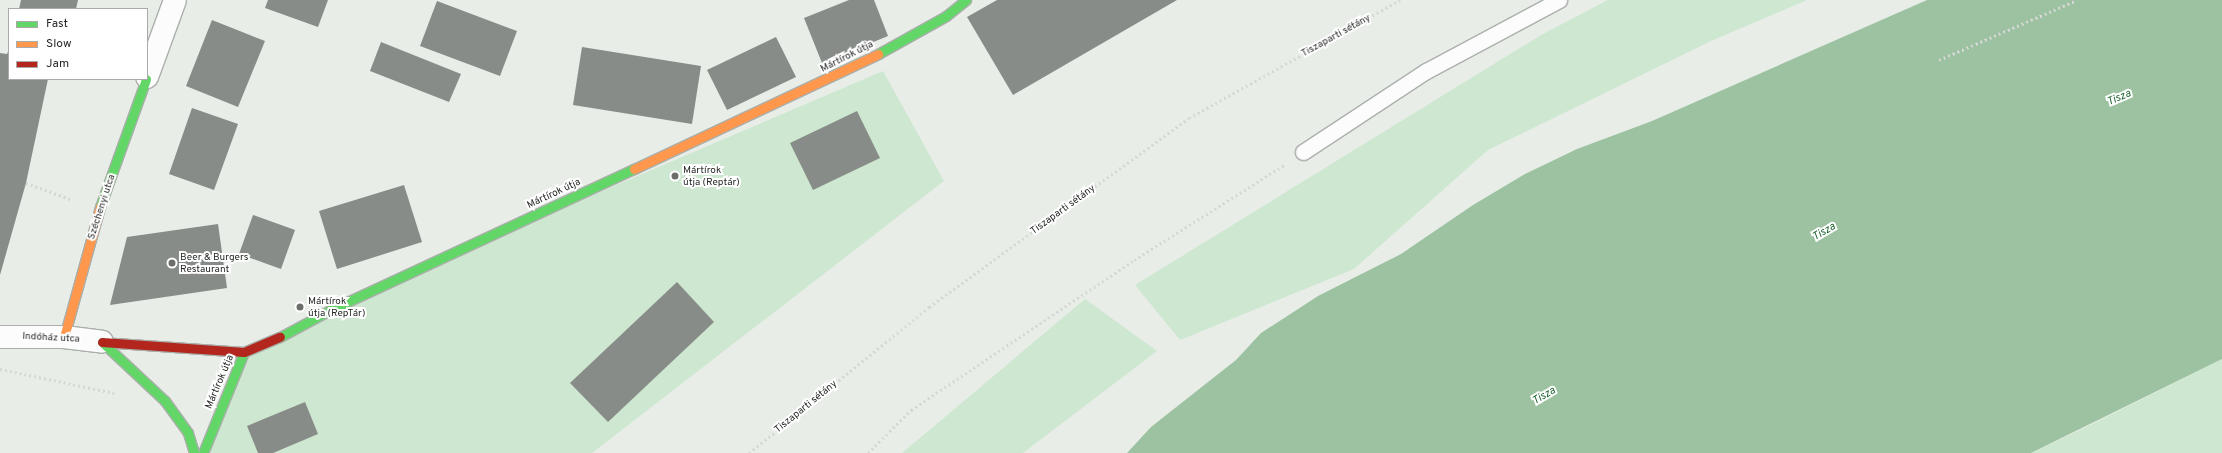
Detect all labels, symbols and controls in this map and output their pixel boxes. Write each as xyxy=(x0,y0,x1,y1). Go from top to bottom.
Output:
legend xyxy=(8,8,148,80)
street label: Tiszaparti sétány xyxy=(1299,12,1373,60)
text: Fast xyxy=(46,16,68,32)
text: Slow xyxy=(46,36,72,52)
street label: Mártírok útja xyxy=(819,39,875,75)
text: Jam xyxy=(46,56,69,72)
water label: Tisza xyxy=(2105,87,2133,109)
place label: Mártírok útja (Reptár) xyxy=(683,164,740,188)
marker: Mártírok útja (Reptár) xyxy=(670,171,680,181)
street label: Széchenyi utca xyxy=(86,173,118,241)
street label: Mártírok útja xyxy=(525,176,583,212)
street label: Tiszaparti sétány xyxy=(1028,183,1098,237)
water label: Tisza xyxy=(1810,220,1838,244)
place label: Beer & Burgers Restaurant xyxy=(180,251,248,274)
marker: Beer & Burgers Restaurant xyxy=(167,258,177,268)
place label: Mártírok útja (RepTár) xyxy=(308,295,365,318)
marker: Mártírok útja (RepTár) xyxy=(295,302,305,312)
street label: Indóház utca xyxy=(22,331,80,345)
street label: Mártírok útja xyxy=(203,353,237,411)
street label: Tiszaparti sétány xyxy=(772,378,840,436)
water label: Tisza xyxy=(1530,384,1558,408)

